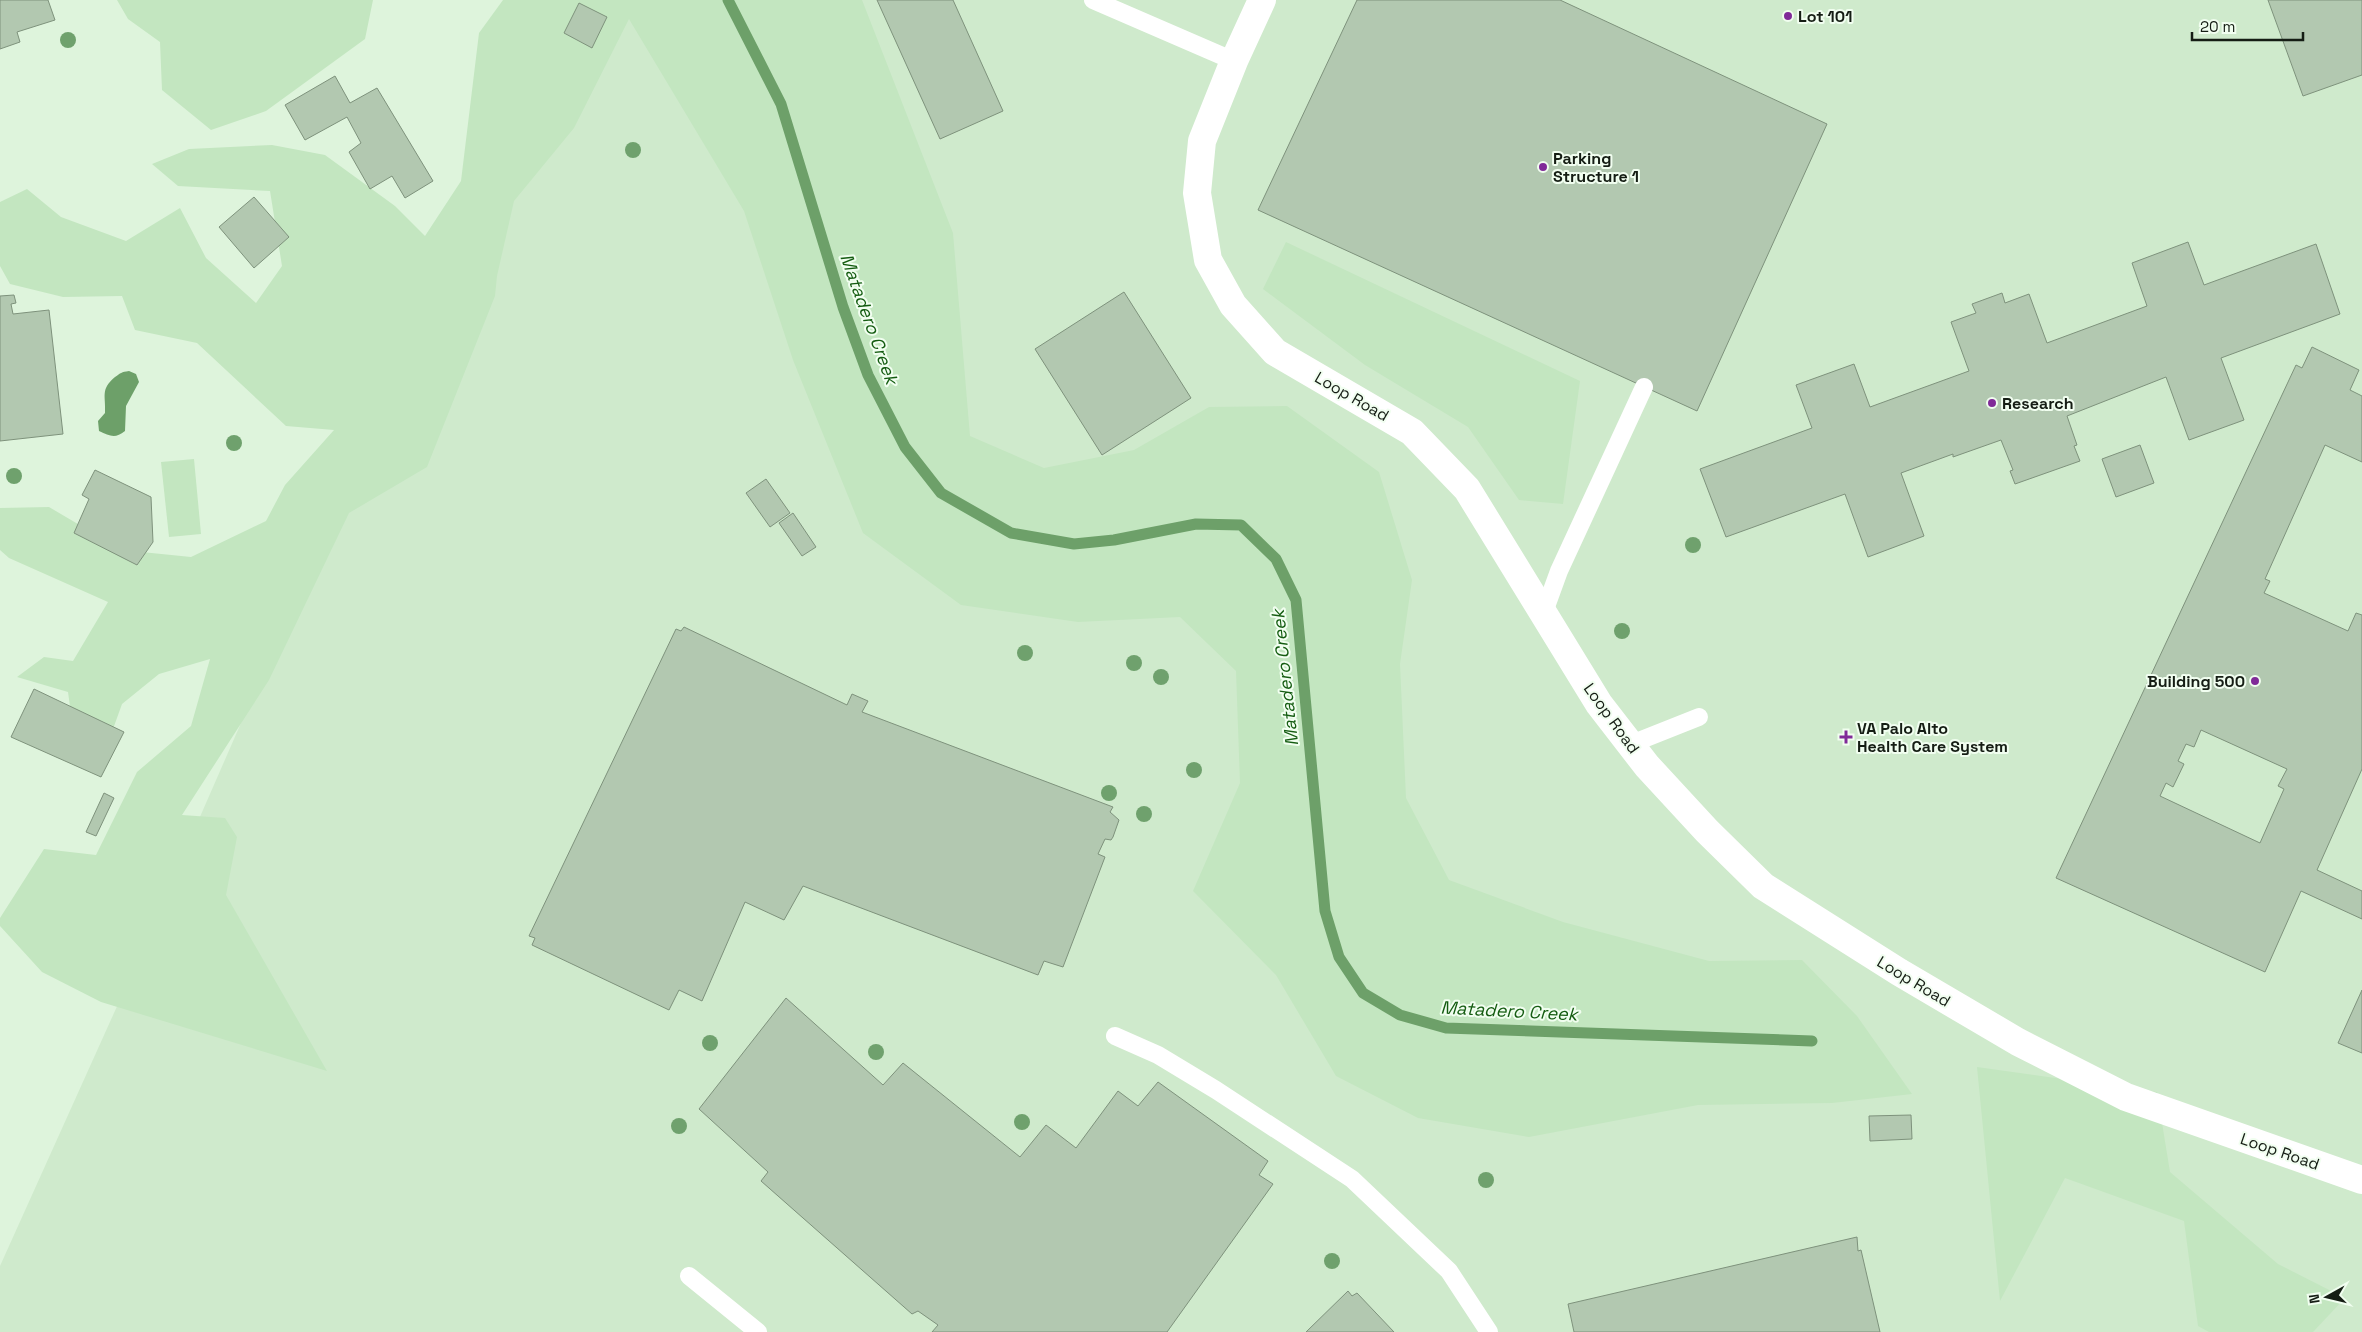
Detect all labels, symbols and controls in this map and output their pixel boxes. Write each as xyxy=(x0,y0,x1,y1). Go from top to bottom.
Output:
place label: Lot 101 xyxy=(1798,6,1852,27)
marker: Lot 101 xyxy=(1782,10,1794,22)
scale bar xyxy=(2192,10,2303,42)
text: 20 m xyxy=(2200,17,2235,36)
place label: Parking Structure 1 xyxy=(1553,148,1639,187)
marker: Parking Structure 1 xyxy=(1537,161,1549,173)
water label: Matadero Creek xyxy=(835,250,905,389)
street label: Loop Road xyxy=(1311,367,1393,426)
place label: Research xyxy=(2002,393,2074,414)
marker: Research xyxy=(1986,397,1998,409)
water label: Matadero Creek xyxy=(1266,606,1303,747)
place label: Building 500 xyxy=(2147,671,2245,692)
marker: Building 500 xyxy=(2249,675,2261,687)
street label: Loop Road xyxy=(1579,679,1644,758)
place label: VA Palo Alto Health Care System xyxy=(1857,718,2008,757)
marker: VA Palo Alto Health Care System xyxy=(1839,730,1853,744)
street label: Loop Road xyxy=(1873,951,1954,1012)
water label: Matadero Creek xyxy=(1440,995,1580,1026)
street label: Loop Road xyxy=(2238,1128,2322,1175)
north arrow xyxy=(2302,1272,2352,1322)
text: N xyxy=(2305,1293,2324,1305)

